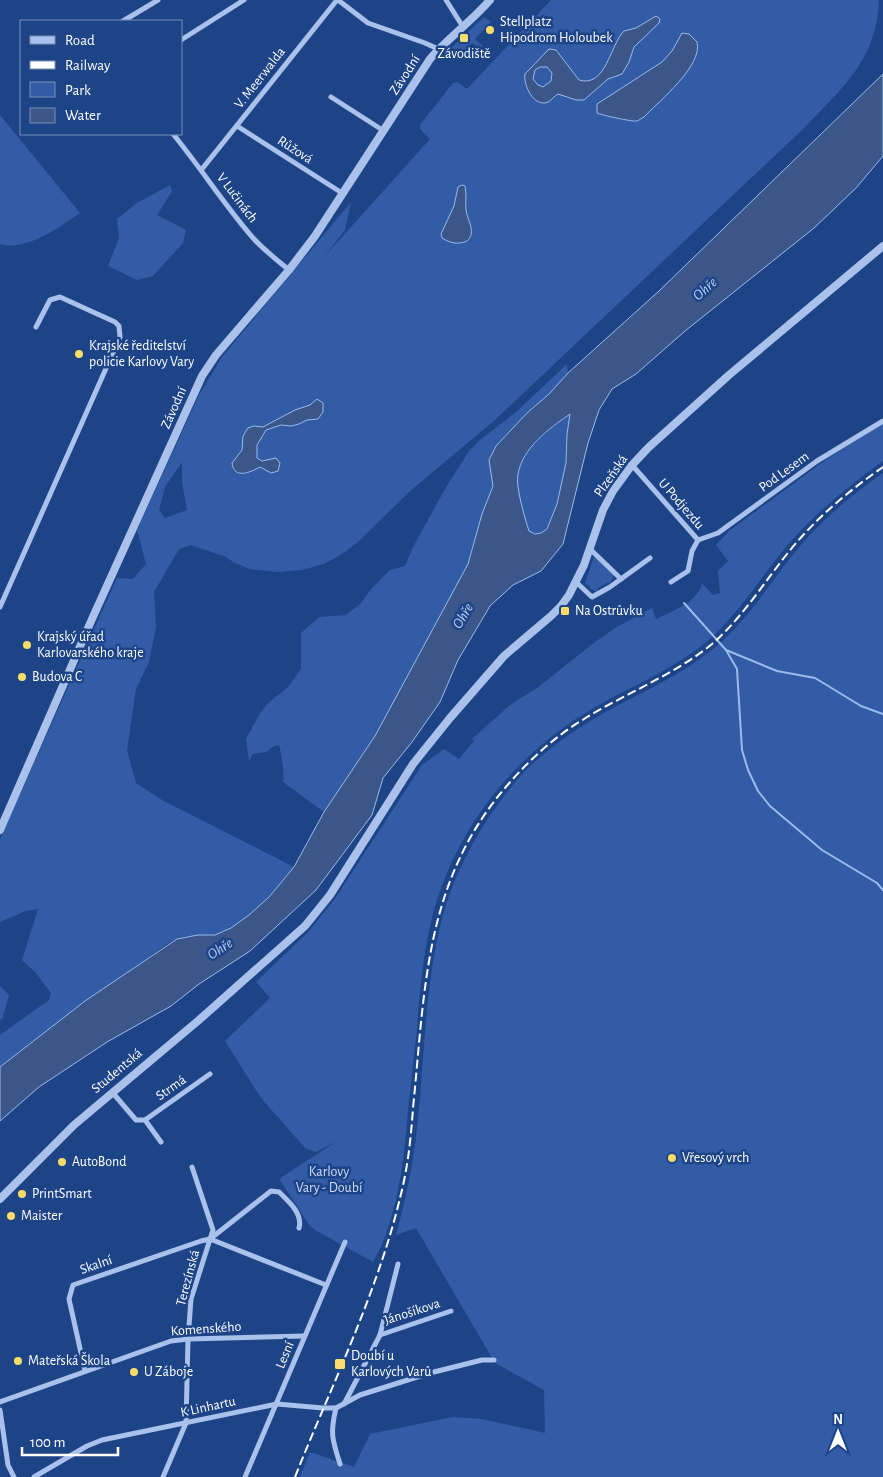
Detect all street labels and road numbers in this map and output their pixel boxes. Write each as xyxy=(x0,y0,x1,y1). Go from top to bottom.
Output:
street label: V. Meerwalda xyxy=(232,44,288,111)
street label: Závodní xyxy=(387,52,423,97)
street label: Růžová xyxy=(275,133,316,167)
street label: V Lučinách xyxy=(214,171,260,225)
street label: Závodní xyxy=(159,384,190,431)
street label: Pod Lesem xyxy=(756,449,812,495)
street label: Plzeňská xyxy=(592,452,631,500)
street label: U Podjezdu xyxy=(655,476,707,532)
street label: Studentská xyxy=(89,1046,145,1096)
street label: Strmá xyxy=(153,1072,189,1103)
street label: Terezínská xyxy=(174,1248,202,1308)
street label: Skalní xyxy=(78,1253,115,1277)
street label: Jánošíkova xyxy=(382,1296,442,1328)
street label: Komenského xyxy=(170,1320,242,1338)
street label: Lesní xyxy=(273,1339,297,1371)
street label: K Linhartu xyxy=(179,1394,237,1420)

